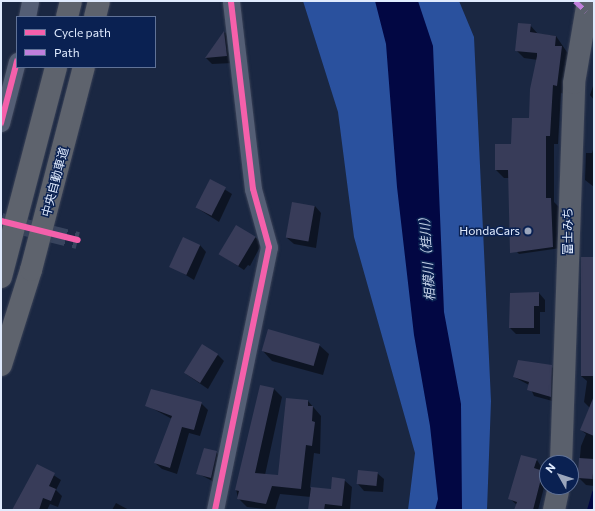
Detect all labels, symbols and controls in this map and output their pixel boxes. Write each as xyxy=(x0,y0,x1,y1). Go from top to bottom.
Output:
legend xyxy=(16,16,156,68)
text: Cycle path xyxy=(54,25,111,39)
text: Path xyxy=(54,45,80,59)
street label: 中央自動車道 xyxy=(39,145,71,219)
street label: 富士みち xyxy=(561,207,575,255)
water label: 相模川（桂川） xyxy=(416,210,438,302)
place label: HondaCars xyxy=(459,224,520,238)
marker: HondaCars xyxy=(523,226,533,236)
north arrow xyxy=(539,455,579,495)
text: N xyxy=(542,460,558,475)

